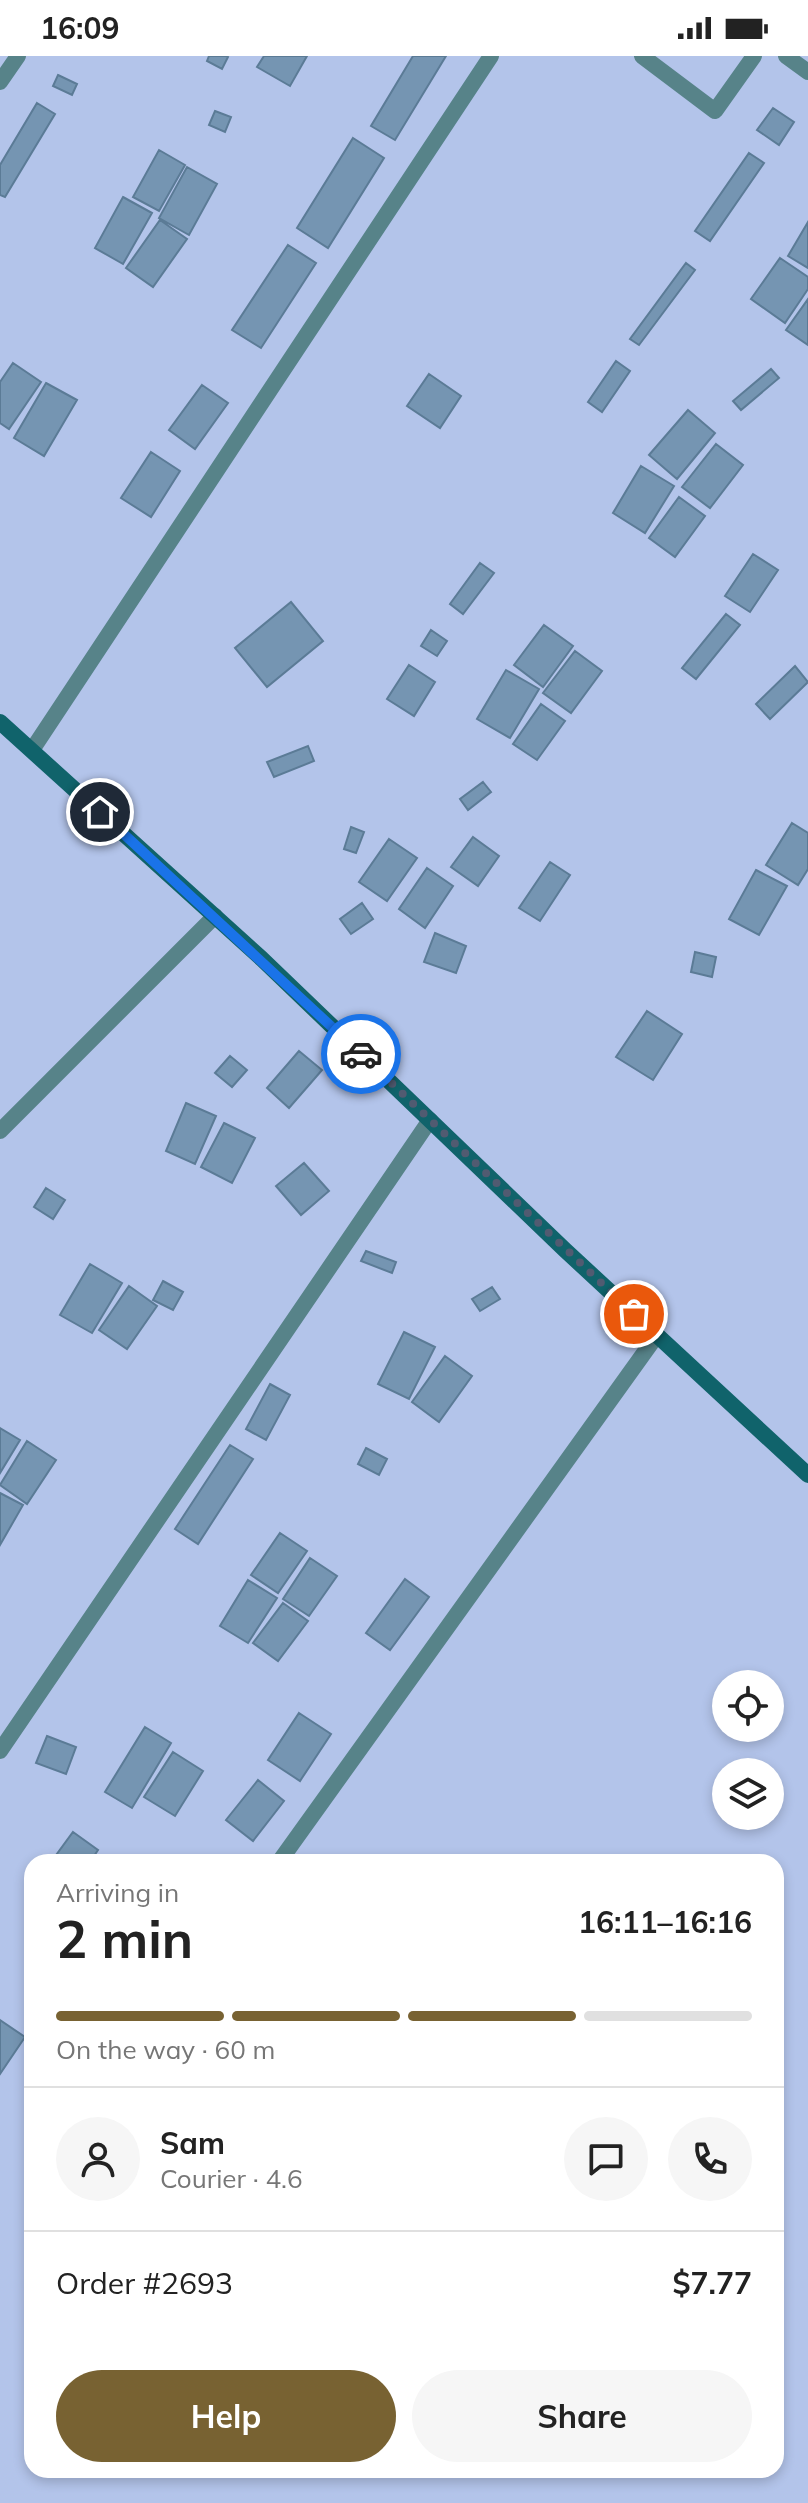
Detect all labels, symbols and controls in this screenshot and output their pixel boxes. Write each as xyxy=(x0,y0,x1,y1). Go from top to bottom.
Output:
text: 16:09 xyxy=(40,9,119,47)
pin xyxy=(66,778,134,846)
icon: home xyxy=(78,790,122,834)
courier xyxy=(321,1014,401,1094)
icon: car xyxy=(339,1032,383,1076)
pin xyxy=(600,1280,668,1348)
icon: bag xyxy=(612,1292,656,1336)
map controls xyxy=(712,1670,784,1830)
button: locate xyxy=(712,1670,784,1742)
button: layers xyxy=(712,1758,784,1830)
text: Arriving in xyxy=(56,1876,179,1909)
text: 16:11–16:16 xyxy=(578,1903,752,1941)
text: 2 min xyxy=(56,1906,193,1971)
text: On the way · 60 m xyxy=(56,2033,275,2066)
button: person xyxy=(56,2117,140,2201)
button: chat xyxy=(564,2117,648,2201)
button: phone xyxy=(668,2117,752,2201)
text: Sam xyxy=(160,2124,225,2162)
text: Courier · 4.6 xyxy=(160,2162,303,2195)
text: Order #2693 xyxy=(56,2264,233,2302)
text: $7.77 xyxy=(673,2264,752,2302)
button: Help xyxy=(56,2370,396,2462)
button: Share xyxy=(412,2370,752,2462)

